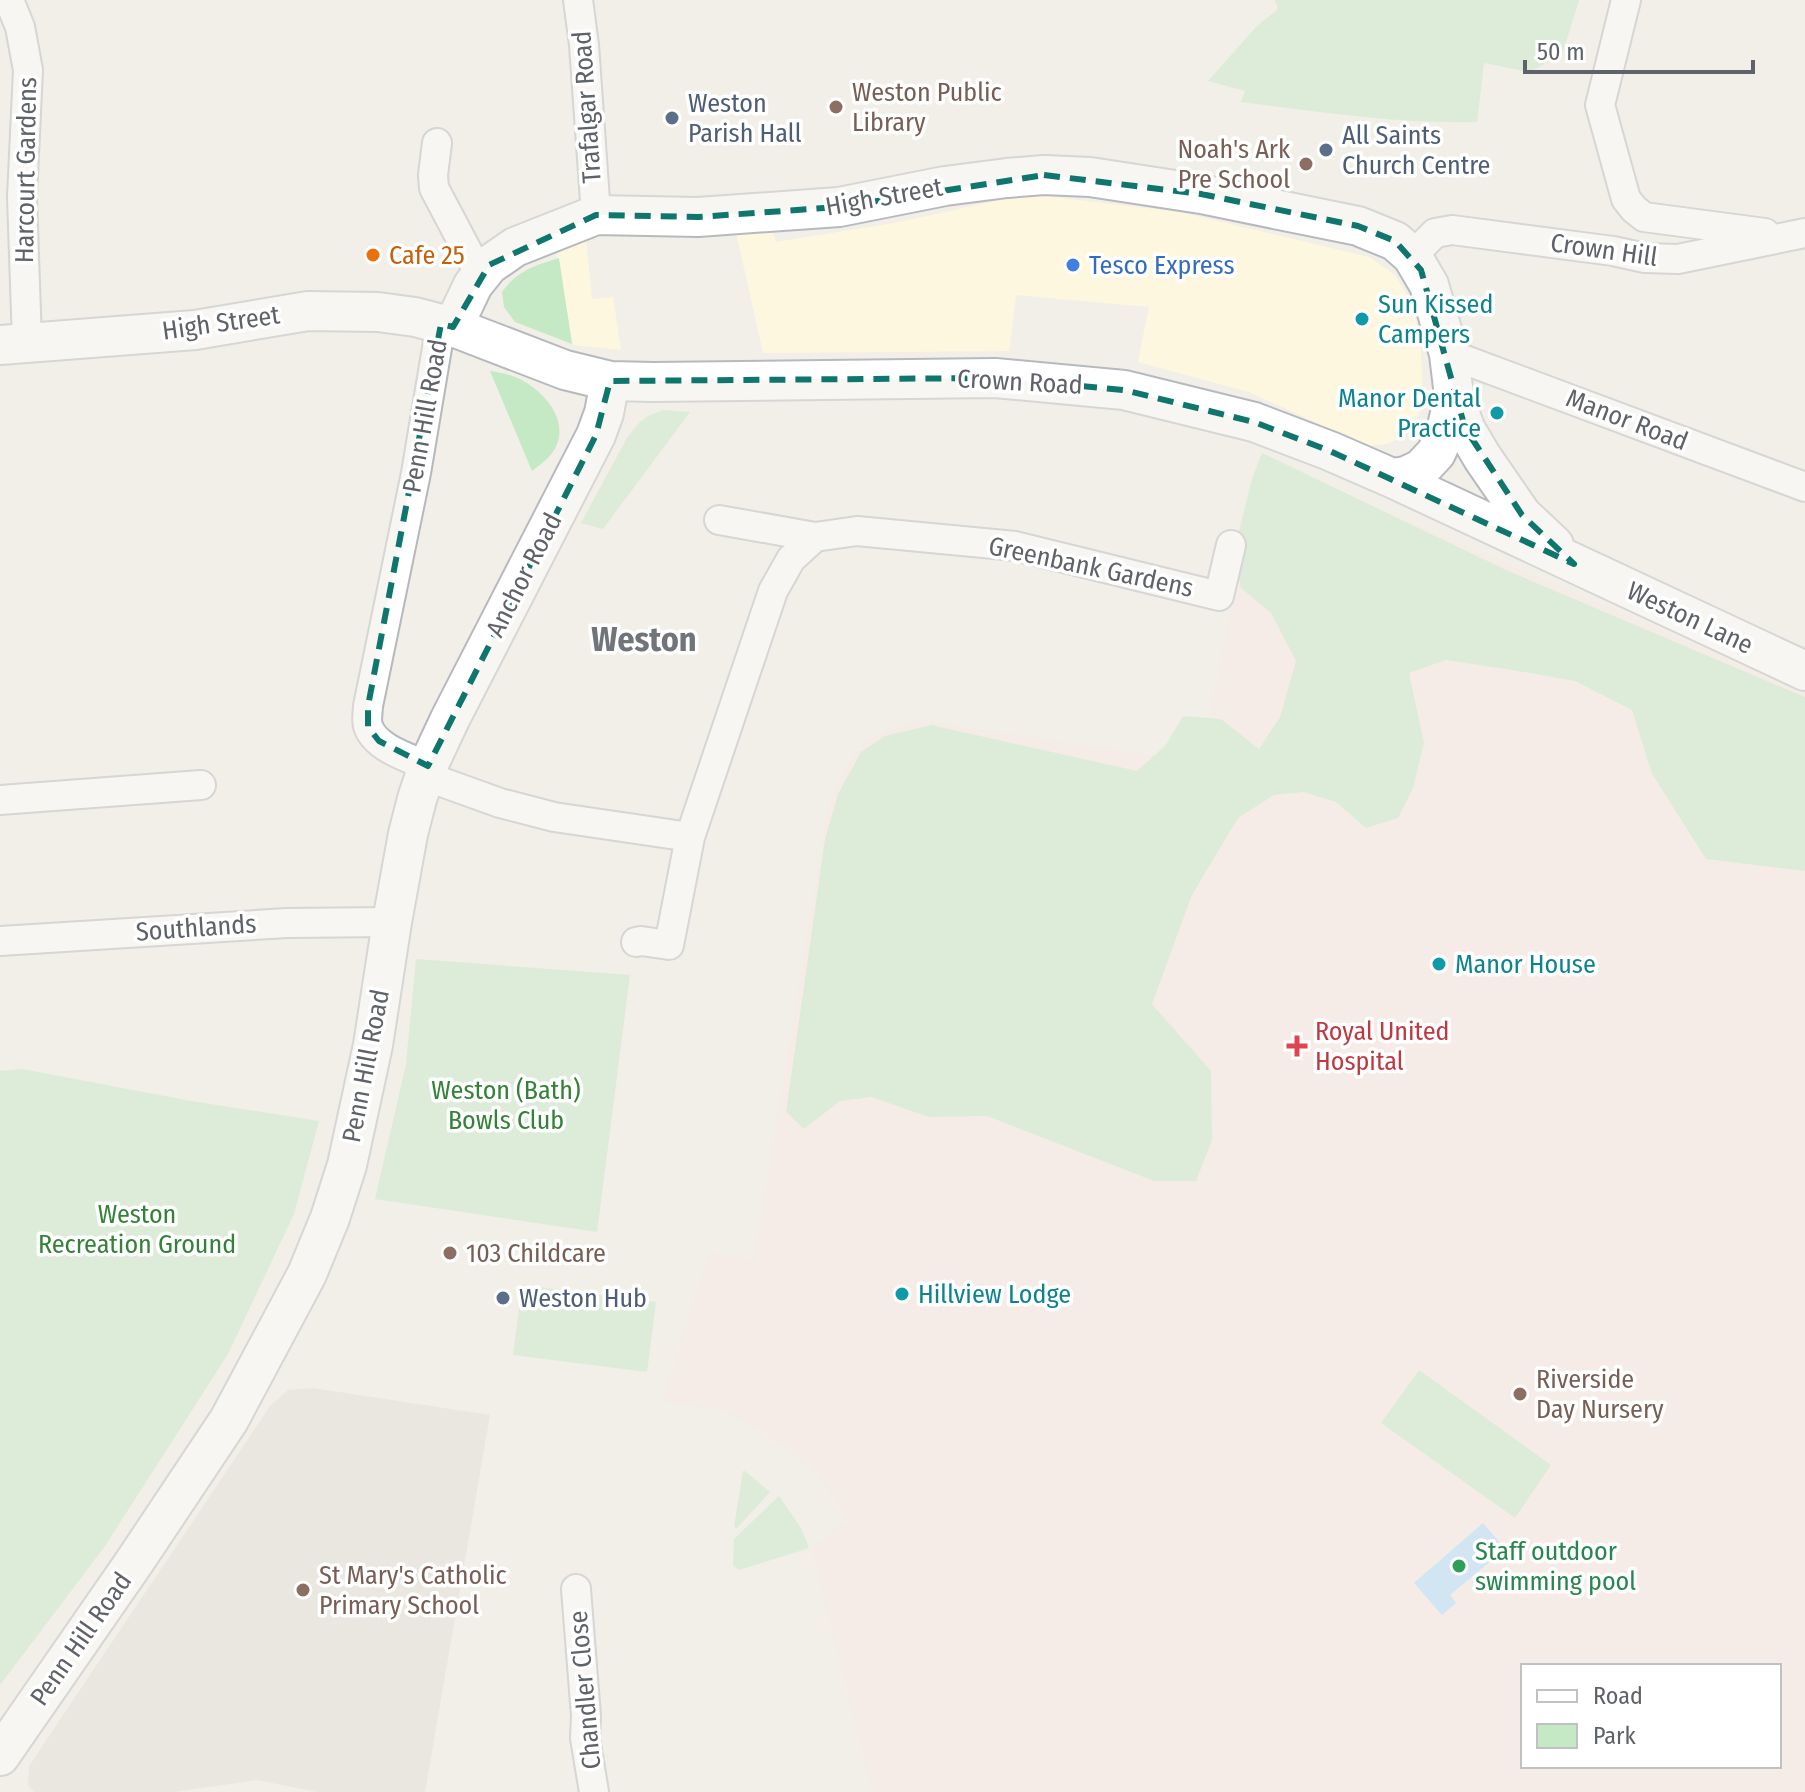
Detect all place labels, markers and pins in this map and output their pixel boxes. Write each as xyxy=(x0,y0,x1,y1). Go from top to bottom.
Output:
place label: Weston Public Library xyxy=(852,77,1002,138)
place label: Weston Parish Hall xyxy=(688,88,802,149)
marker: Weston Public Library xyxy=(827,98,845,116)
marker: Weston Parish Hall xyxy=(663,109,681,127)
place label: All Saints Church Centre xyxy=(1342,120,1490,181)
place label: Noah's Ark Pre School xyxy=(1178,134,1291,195)
marker: All Saints Church Centre xyxy=(1317,141,1335,159)
marker: Noah's Ark Pre School xyxy=(1297,155,1315,173)
place label: Cafe 25 xyxy=(389,240,465,271)
marker: Cafe 25 xyxy=(364,246,382,264)
place label: Tesco Express xyxy=(1089,250,1235,281)
marker: Tesco Express xyxy=(1064,256,1082,274)
place label: Sun Kissed Campers xyxy=(1378,289,1493,350)
marker: Sun Kissed Campers xyxy=(1353,310,1371,328)
place label: Manor Dental Practice xyxy=(1338,383,1481,444)
marker: Manor Dental Practice xyxy=(1488,404,1506,422)
place label: Manor House xyxy=(1455,949,1596,980)
marker: Manor House xyxy=(1430,955,1448,973)
place label: Royal United Hospital xyxy=(1315,1016,1449,1077)
marker: Royal United Hospital xyxy=(1286,1035,1308,1057)
place label: 103 Childcare xyxy=(466,1238,606,1269)
marker: 103 Childcare xyxy=(441,1244,459,1262)
place label: Hillview Lodge xyxy=(918,1279,1071,1310)
place label: Weston Hub xyxy=(519,1283,647,1314)
marker: Hillview Lodge xyxy=(893,1285,911,1303)
marker: Weston Hub xyxy=(494,1289,512,1307)
place label: Riverside Day Nursery xyxy=(1536,1364,1664,1425)
marker: Riverside Day Nursery xyxy=(1511,1385,1529,1403)
place label: Staff outdoor swimming pool xyxy=(1475,1536,1636,1597)
marker: Staff outdoor swimming pool xyxy=(1450,1557,1468,1575)
place label: St Mary's Catholic Primary School xyxy=(319,1560,507,1621)
marker: St Mary's Catholic Primary School xyxy=(294,1581,312,1599)

